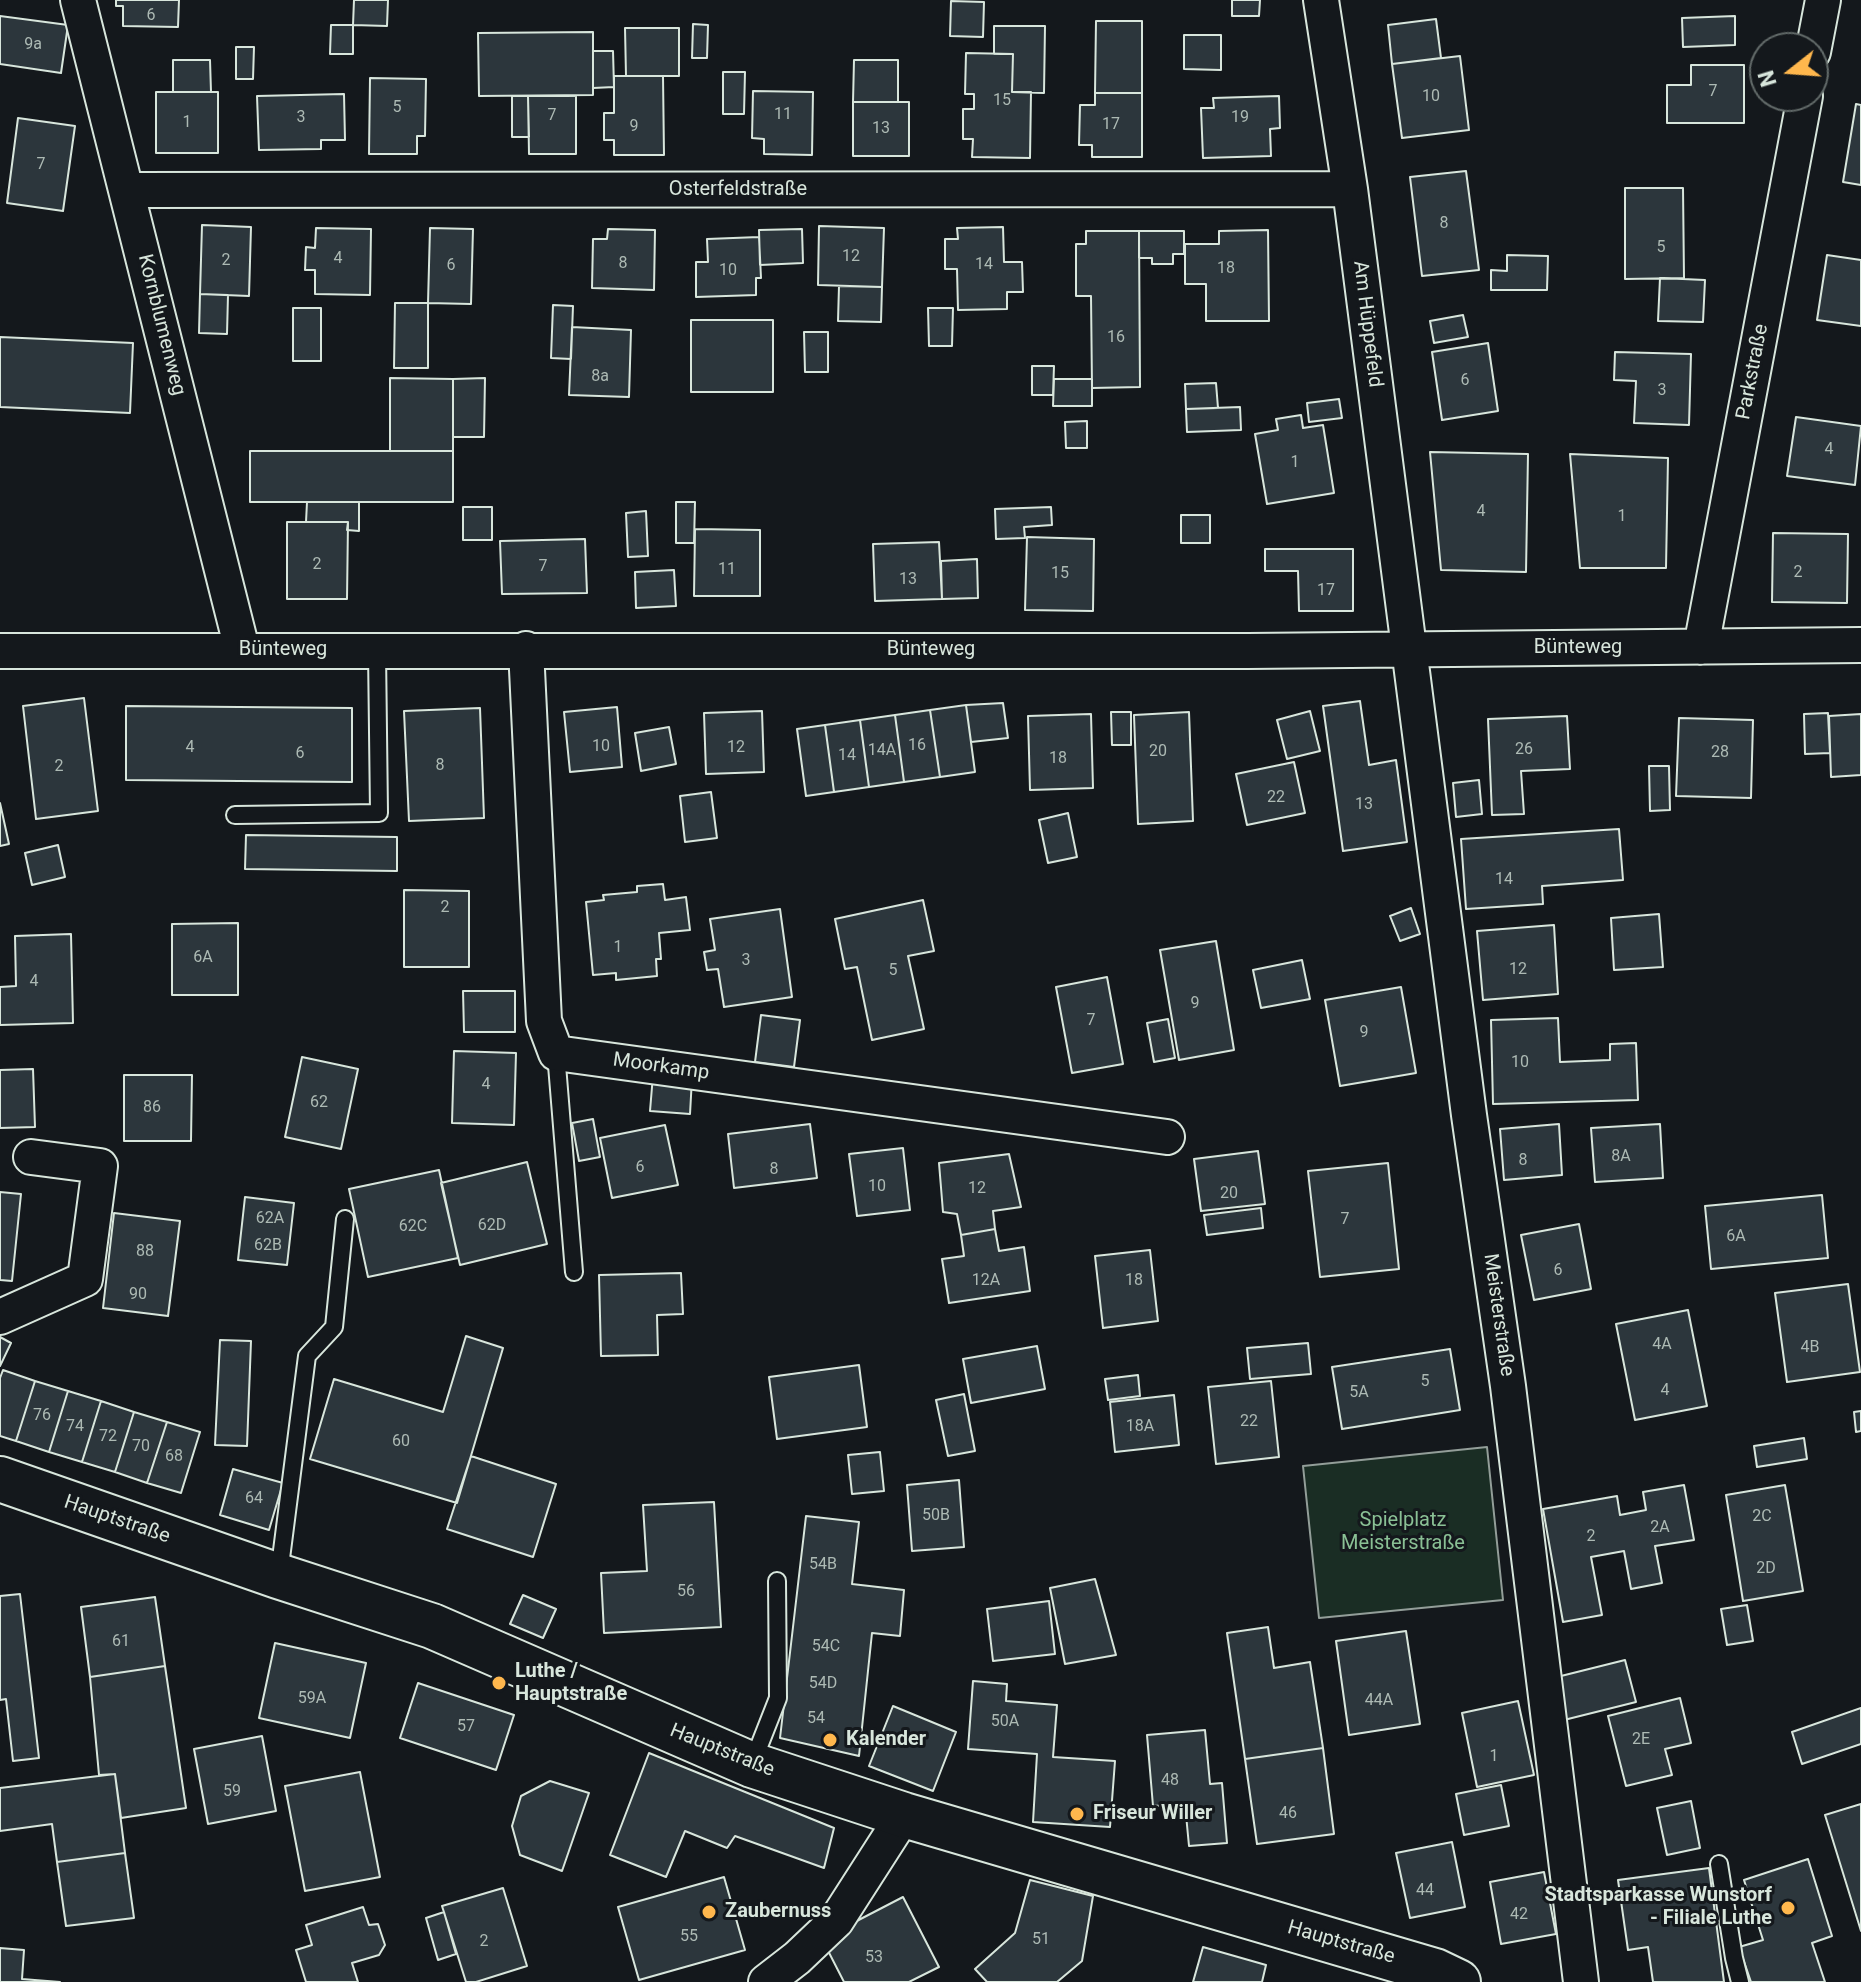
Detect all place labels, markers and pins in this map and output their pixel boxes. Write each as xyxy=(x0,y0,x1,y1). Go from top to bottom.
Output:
place label: Luthe / Hauptstraße xyxy=(515,1660,627,1707)
marker: Luthe / Hauptstraße xyxy=(490,1674,508,1692)
place label: Kalender xyxy=(846,1728,926,1752)
marker: Kalender xyxy=(821,1731,839,1749)
place label: Friseur Willer xyxy=(1093,1802,1212,1826)
marker: Friseur Willer xyxy=(1068,1805,1086,1823)
place label: Stadtsparkasse Wunstorf - Filiale Luthe xyxy=(1544,1884,1772,1931)
marker: Stadtsparkasse Wunstorf - Filiale Luthe xyxy=(1779,1899,1797,1917)
place label: Zaubernuss xyxy=(725,1900,831,1924)
marker: Zaubernuss xyxy=(700,1903,718,1921)

